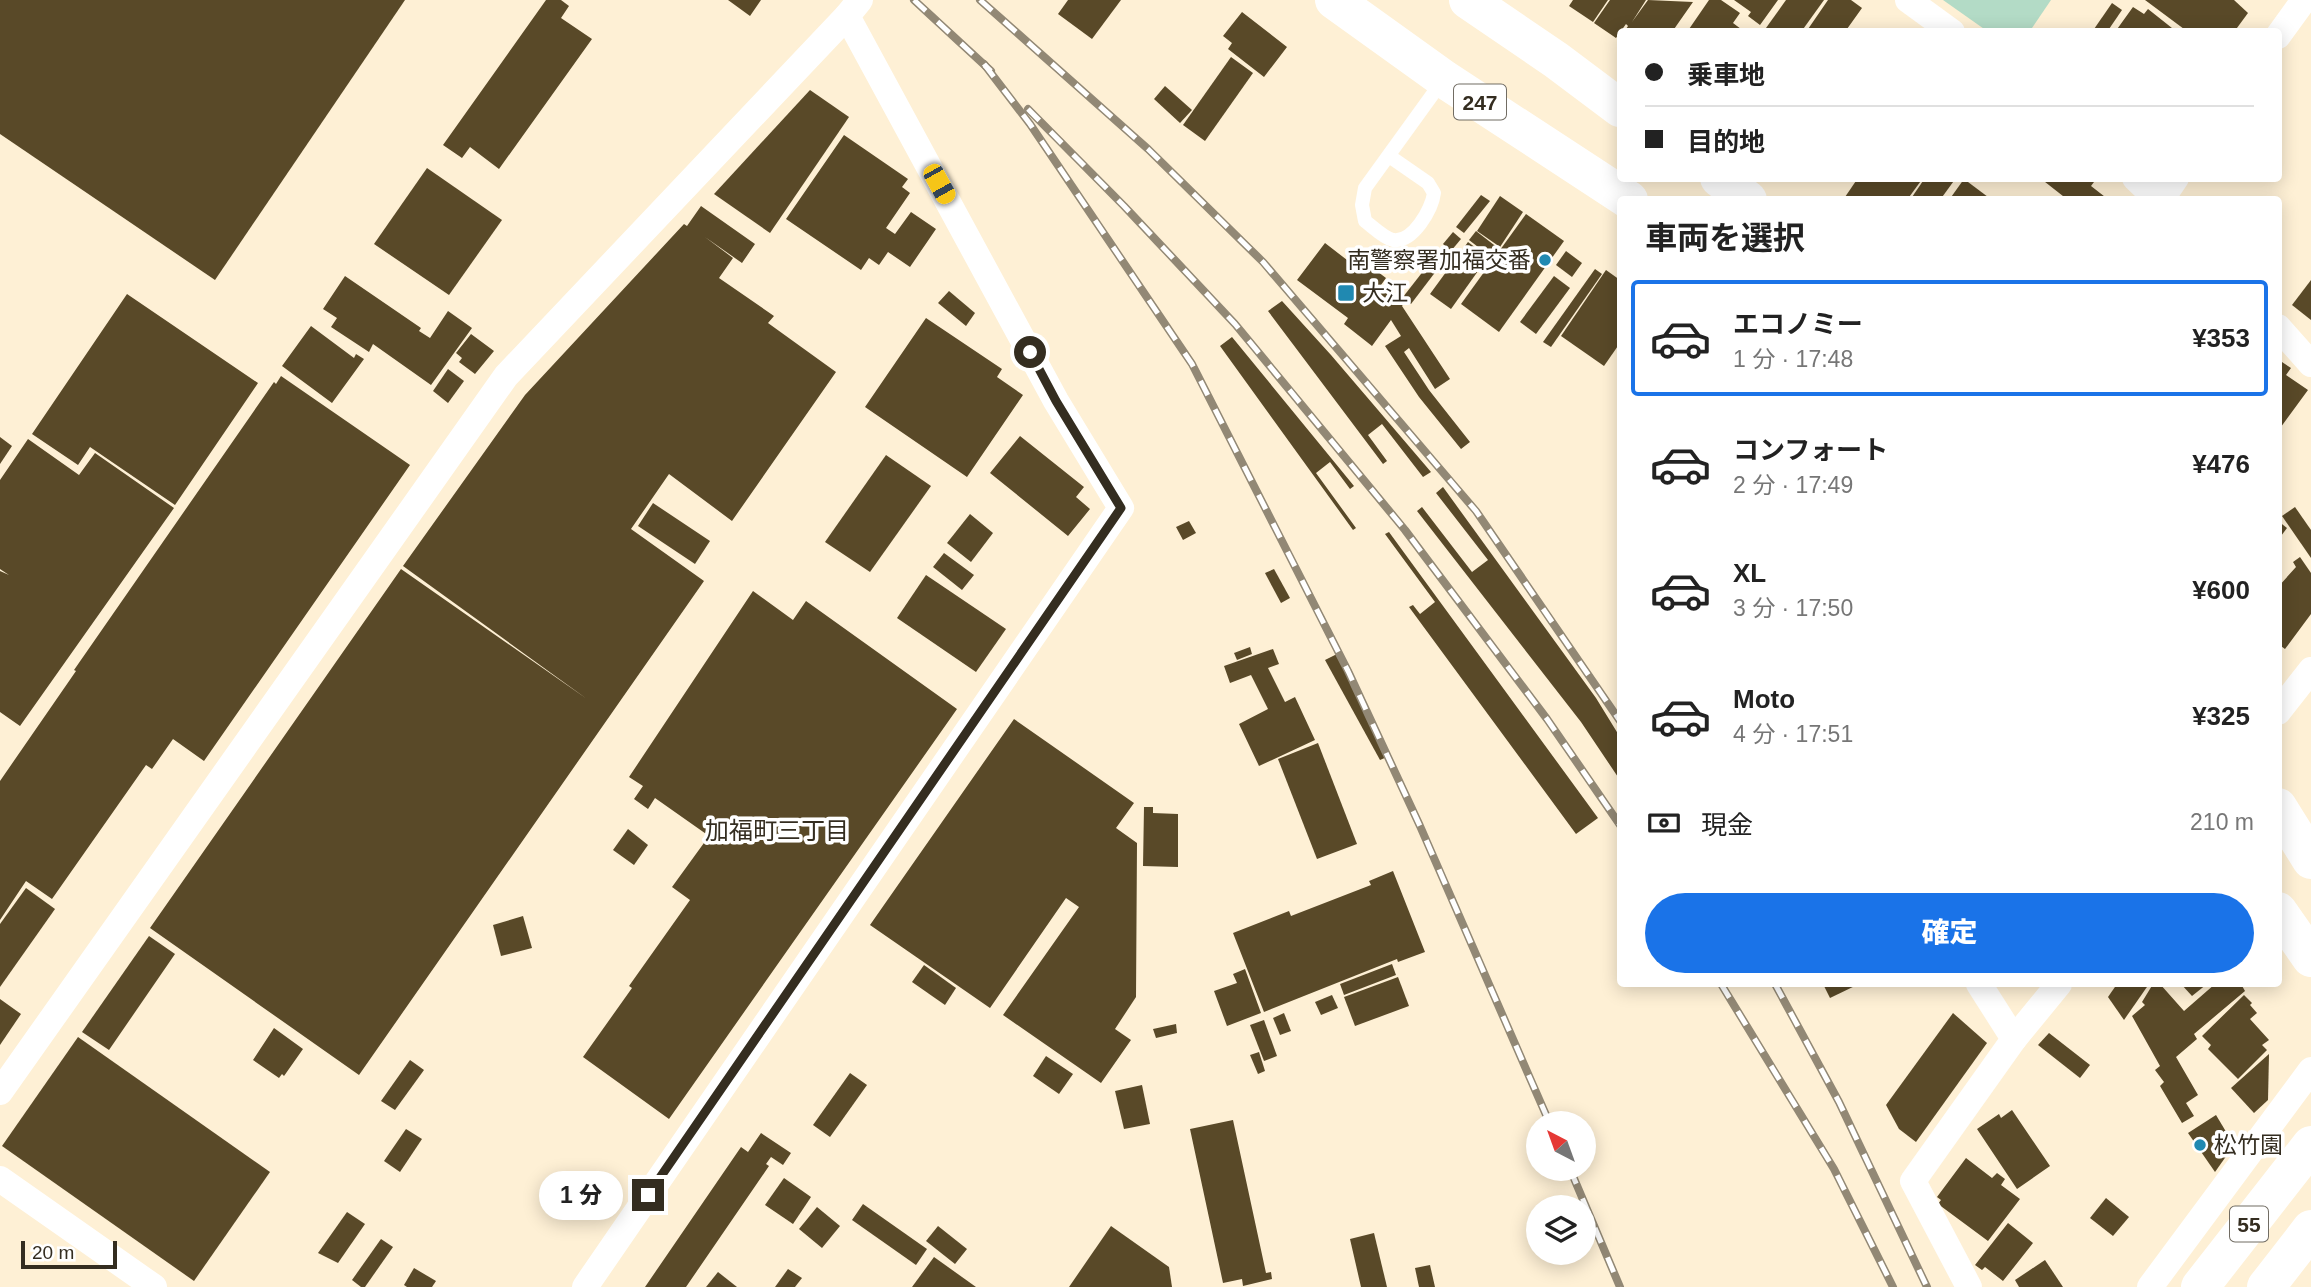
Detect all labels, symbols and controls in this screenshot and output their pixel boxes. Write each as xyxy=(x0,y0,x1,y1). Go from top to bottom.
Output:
text: 乗車地 xyxy=(1687,60,1765,90)
road number: 247 xyxy=(1454,84,1506,119)
text: 目的地 xyxy=(1687,127,1765,157)
car xyxy=(920,161,959,207)
text: 車両を選択 xyxy=(1645,220,1805,256)
place label: 南警察署加福交番 xyxy=(1347,247,1531,273)
marker: 南警察署加福交番 xyxy=(1537,252,1553,268)
place label: 大江 xyxy=(1362,280,1408,306)
marker: 大江 xyxy=(1336,283,1356,303)
icon: car xyxy=(1649,307,1712,370)
text: エコノミー xyxy=(1733,309,1863,339)
text: ¥353 xyxy=(2192,323,2250,353)
route start xyxy=(1014,336,1046,368)
text: 1 分 · 17:48 xyxy=(1733,346,1853,372)
icon: car xyxy=(1649,433,1712,496)
text: コンフォート xyxy=(1733,435,1888,465)
text: ¥476 xyxy=(2192,449,2250,479)
text: 2 分 · 17:49 xyxy=(1733,472,1853,498)
text: XL xyxy=(1733,558,1766,588)
icon: car xyxy=(1649,559,1712,622)
text: ¥600 xyxy=(2192,575,2250,605)
text: 3 分 · 17:50 xyxy=(1733,595,1853,621)
text: Moto xyxy=(1733,684,1795,714)
icon: car xyxy=(1649,685,1712,748)
text: ¥325 xyxy=(2192,701,2250,731)
text: 4 分 · 17:51 xyxy=(1733,721,1853,747)
icon: cash xyxy=(1645,804,1683,842)
text: 210 m xyxy=(2190,809,2254,835)
text: 現金 xyxy=(1701,810,1753,840)
district label: 加福町三丁目 xyxy=(705,817,849,844)
button: 確定 xyxy=(1645,893,2254,973)
north arrow xyxy=(1526,1111,1596,1181)
map controls xyxy=(1526,1111,1596,1265)
place label: 松竹園 xyxy=(2214,1132,2283,1158)
marker: 松竹園 xyxy=(2192,1137,2208,1153)
callout: 1 分 xyxy=(540,1170,624,1220)
route end xyxy=(632,1179,664,1211)
text: 1 分 xyxy=(560,1182,602,1208)
button: layers xyxy=(1526,1195,1596,1265)
road number: 55 xyxy=(2230,1206,2268,1242)
scale bar xyxy=(21,1238,117,1270)
text: 20 m xyxy=(32,1242,74,1263)

